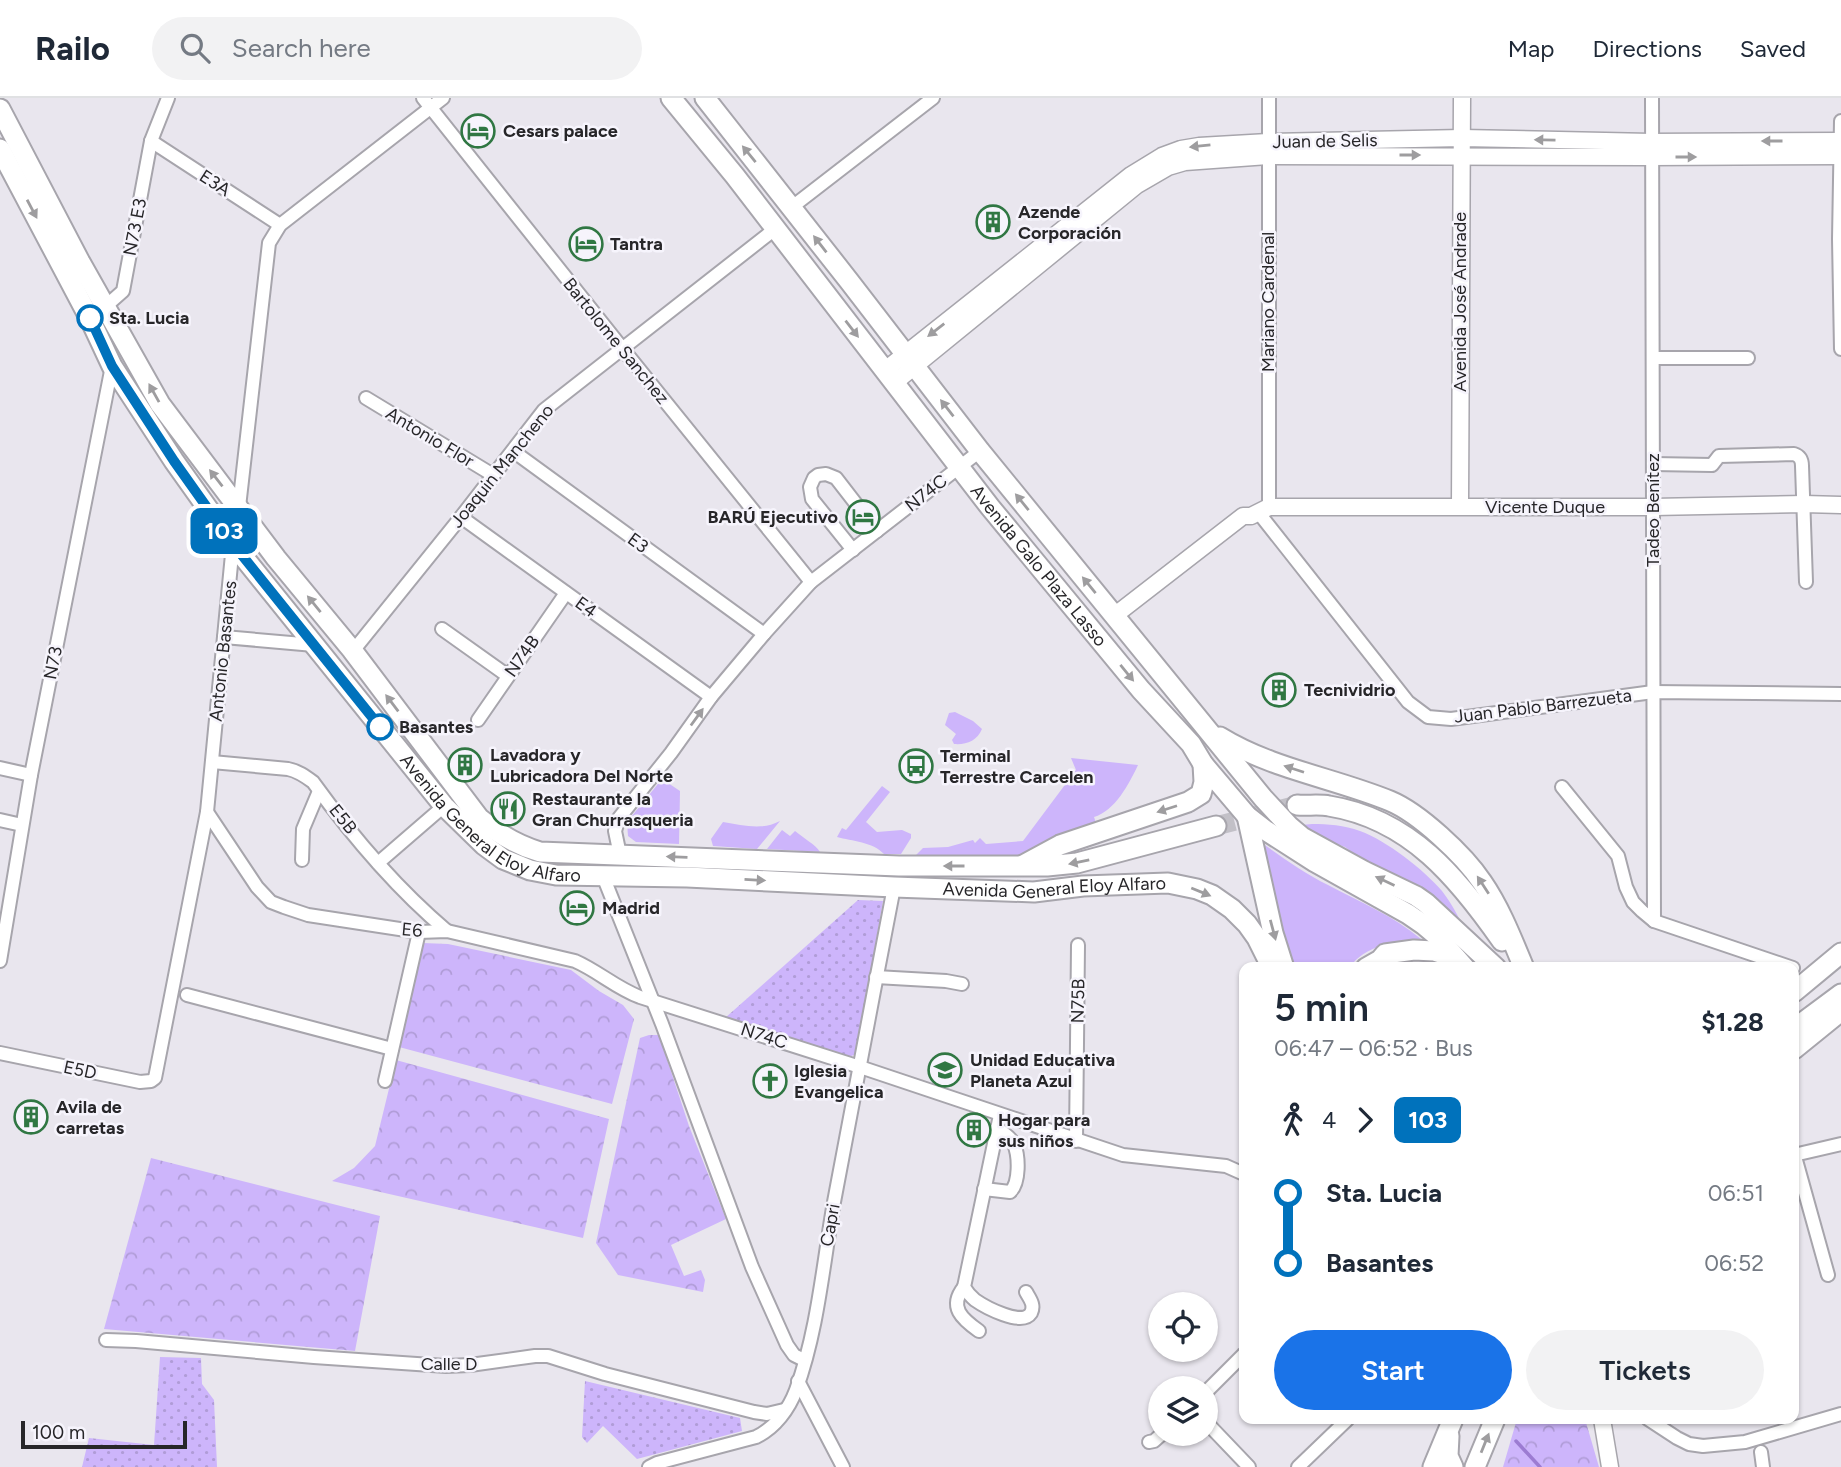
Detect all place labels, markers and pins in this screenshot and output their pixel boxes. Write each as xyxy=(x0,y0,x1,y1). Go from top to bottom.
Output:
hotel icon: Cesars palace xyxy=(459,112,497,150)
place label: Cesars palace xyxy=(503,120,618,142)
place label: Azende Corporación xyxy=(1018,201,1121,244)
building icon: Azende Corporación xyxy=(974,203,1012,241)
hotel icon: Tantra xyxy=(567,225,605,263)
place label: Tantra xyxy=(610,233,663,255)
marker: Sta. Lucia xyxy=(77,305,103,331)
place label: Sta. Lucia xyxy=(109,307,189,329)
hotel icon: BARÚ Ejecutivo xyxy=(844,498,882,536)
place label: BARÚ Ejecutivo xyxy=(708,506,838,528)
building icon: Tecnividrio xyxy=(1260,671,1298,709)
place label: Tecnividrio xyxy=(1304,679,1396,701)
marker: Basantes xyxy=(367,714,393,740)
place label: Basantes xyxy=(399,716,474,738)
place label: Lavadora y Lubricadora Del Norte xyxy=(490,744,673,787)
place label: Terminal Terrestre Carcelen xyxy=(940,745,1094,788)
building icon: Lavadora y Lubricadora Del Norte xyxy=(446,746,484,784)
bus stop icon: Terminal Terrestre Carcelen xyxy=(897,747,935,785)
place label: Restaurante la Gran Churrasqueria xyxy=(532,788,693,831)
restaurant icon: Restaurante la Gran Churrasqueria xyxy=(489,790,527,828)
hotel icon: Madrid xyxy=(558,889,596,927)
place label: Madrid xyxy=(602,897,660,919)
place label: Unidad Educativa Planeta Azul xyxy=(970,1049,1115,1092)
school or university icon: Unidad Educativa Planeta Azul xyxy=(926,1051,964,1089)
place label: Iglesia Evangelica xyxy=(794,1060,884,1103)
church icon: Iglesia Evangelica xyxy=(751,1062,789,1100)
place label: Avila de carretas xyxy=(56,1096,125,1139)
building icon: Avila de carretas xyxy=(12,1098,50,1136)
place label: Hogar para sus niños xyxy=(998,1109,1090,1152)
building icon: Hogar para sus niños xyxy=(955,1111,993,1149)

